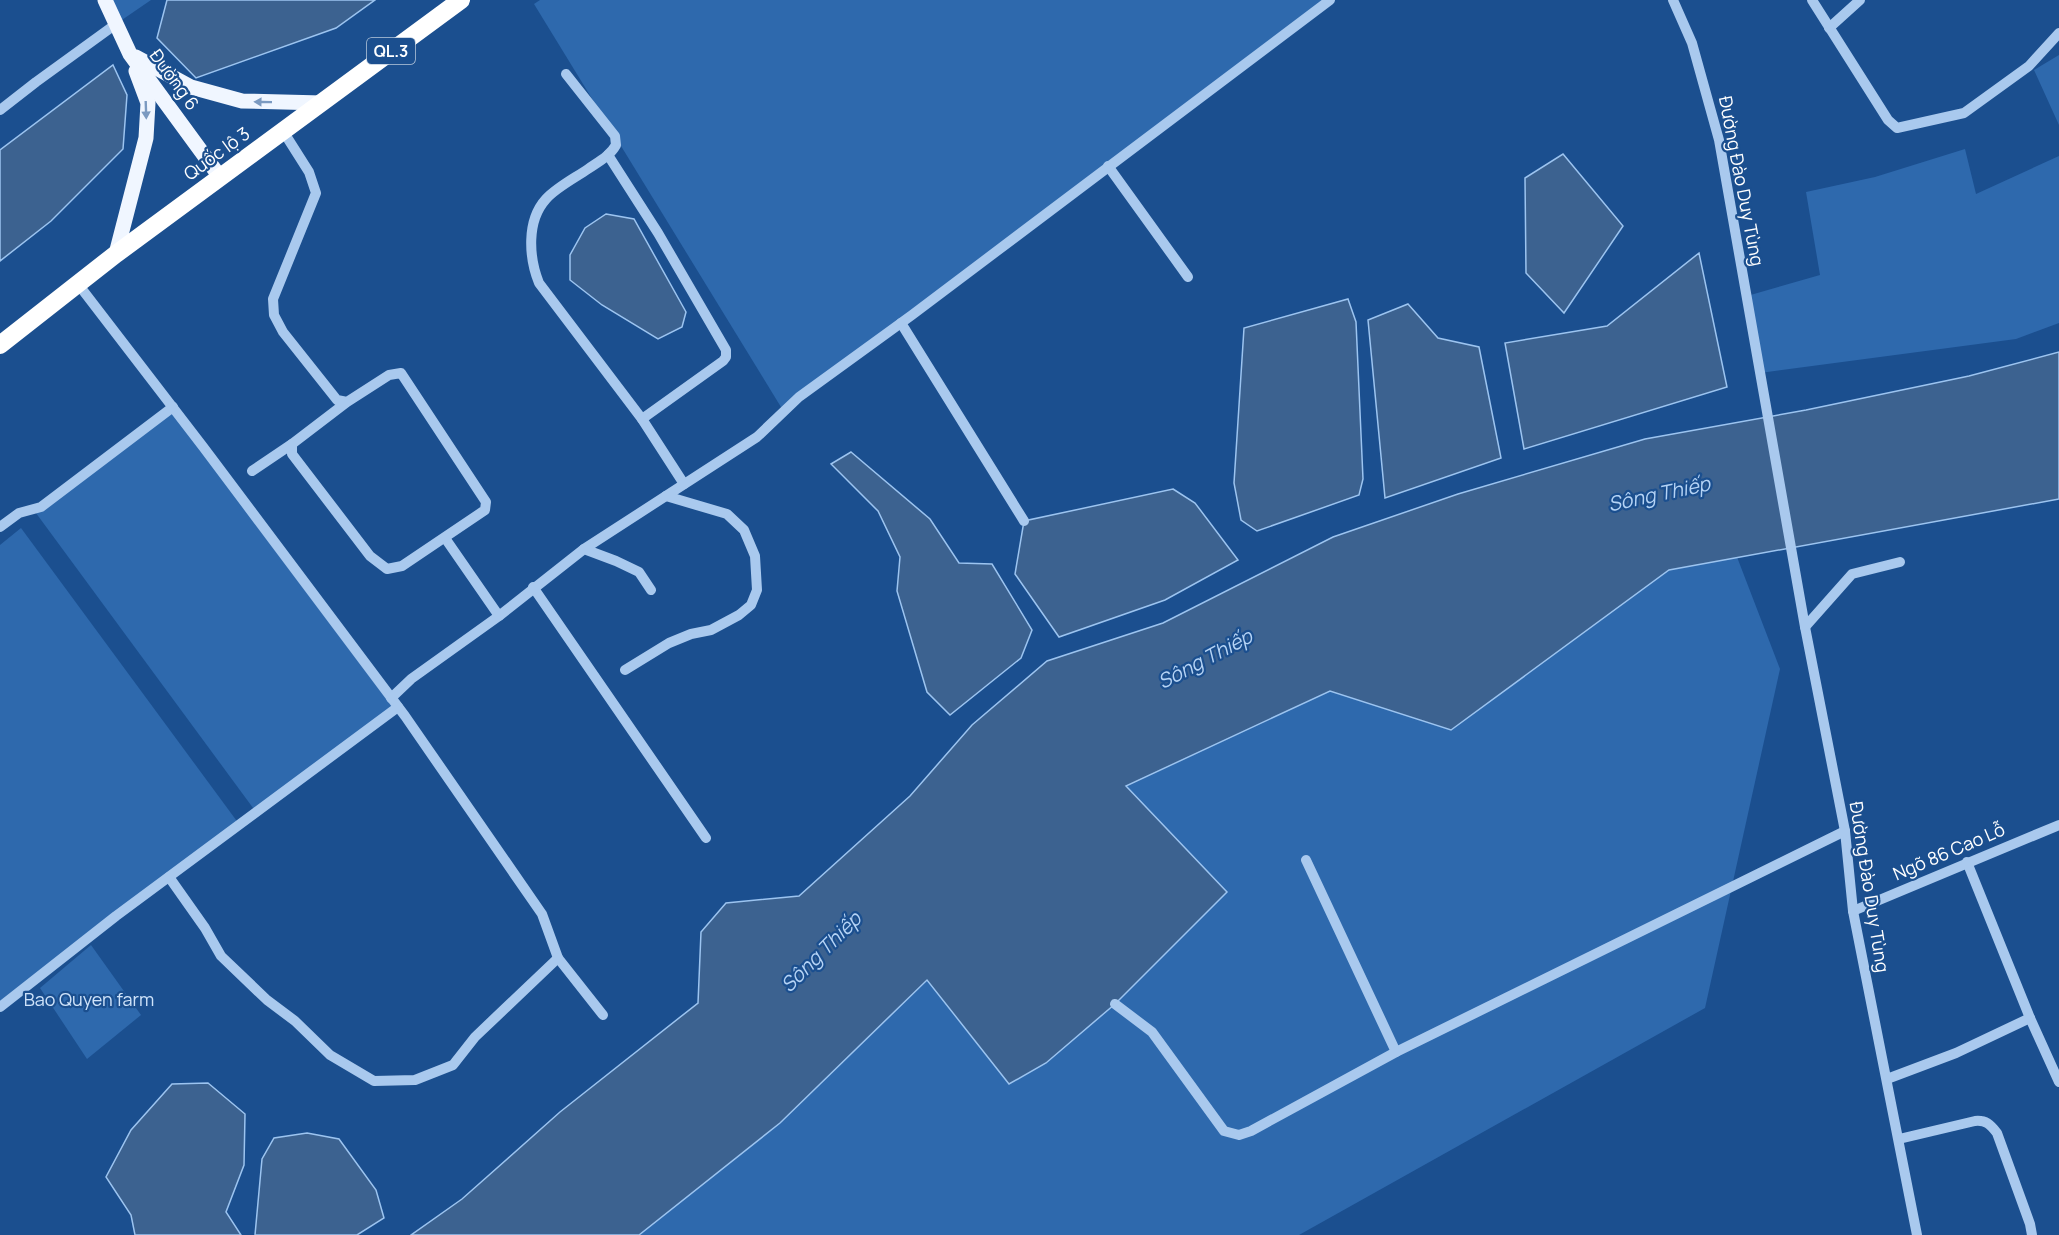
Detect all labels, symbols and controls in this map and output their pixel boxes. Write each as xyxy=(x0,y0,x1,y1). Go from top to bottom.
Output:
road number: QL.3 xyxy=(367,38,415,64)
street label: Đường 6 xyxy=(145,44,205,115)
street label: Đường Đào Duy Tùng xyxy=(1714,94,1770,268)
one-way arrow xyxy=(254,97,273,107)
one-way arrow xyxy=(142,100,151,119)
street label: Quốc lộ 3 xyxy=(178,121,254,185)
water label: Sông Thiếp xyxy=(1605,469,1713,517)
water label: Sông Thiếp xyxy=(1153,622,1258,695)
street label: Đường Đào Duy Tùng xyxy=(1845,800,1895,974)
street label: Ngõ 86 Cao Lỗ xyxy=(1889,817,2008,885)
water label: Sông Thiếp xyxy=(774,905,868,998)
park label: Bao Quyen farm xyxy=(24,987,154,1011)

